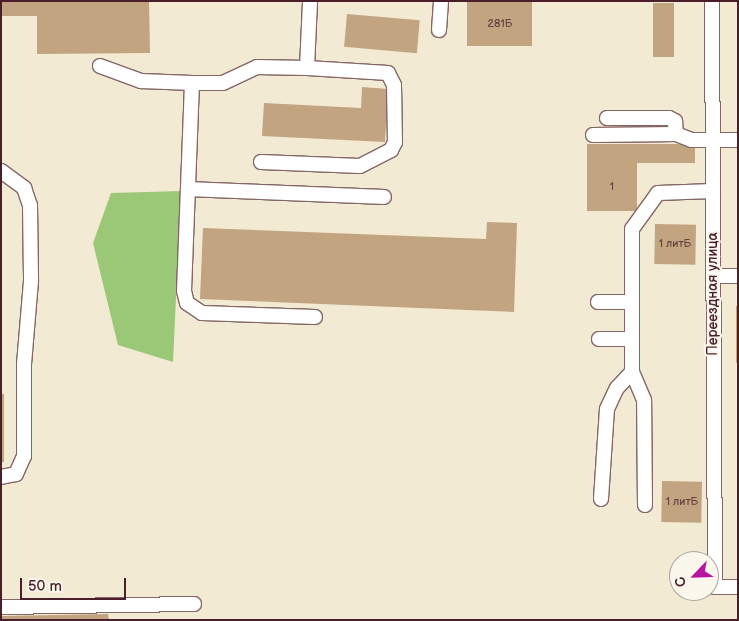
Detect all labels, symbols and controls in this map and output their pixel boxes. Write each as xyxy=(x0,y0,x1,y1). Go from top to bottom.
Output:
house number: 281Б xyxy=(488,17,512,31)
house number: 1 xyxy=(610,180,614,194)
street label: Переездная улица xyxy=(705,232,721,356)
house number: 1 литБ xyxy=(659,237,691,251)
house number: 1 литБ xyxy=(666,495,698,509)
north arrow xyxy=(669,551,719,601)
scale bar xyxy=(22,568,129,600)
text: С xyxy=(671,574,691,590)
text: 50 m xyxy=(28,577,62,596)

